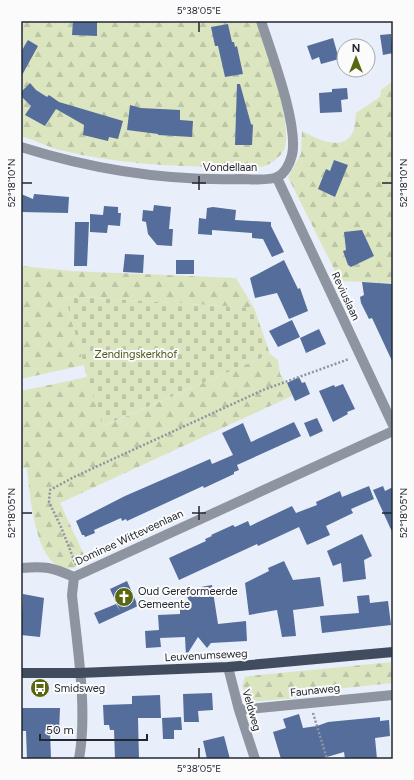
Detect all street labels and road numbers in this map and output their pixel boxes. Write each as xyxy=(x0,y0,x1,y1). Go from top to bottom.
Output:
street label: Vondellaan xyxy=(203,161,257,174)
street label: Reviuslaan xyxy=(329,270,362,323)
street label: Dominee Witteveenlaan xyxy=(73,507,185,568)
street label: Leuvenumseweg xyxy=(164,647,248,664)
street label: Faunaweg xyxy=(289,681,341,700)
street label: Veldweg xyxy=(239,688,264,733)

